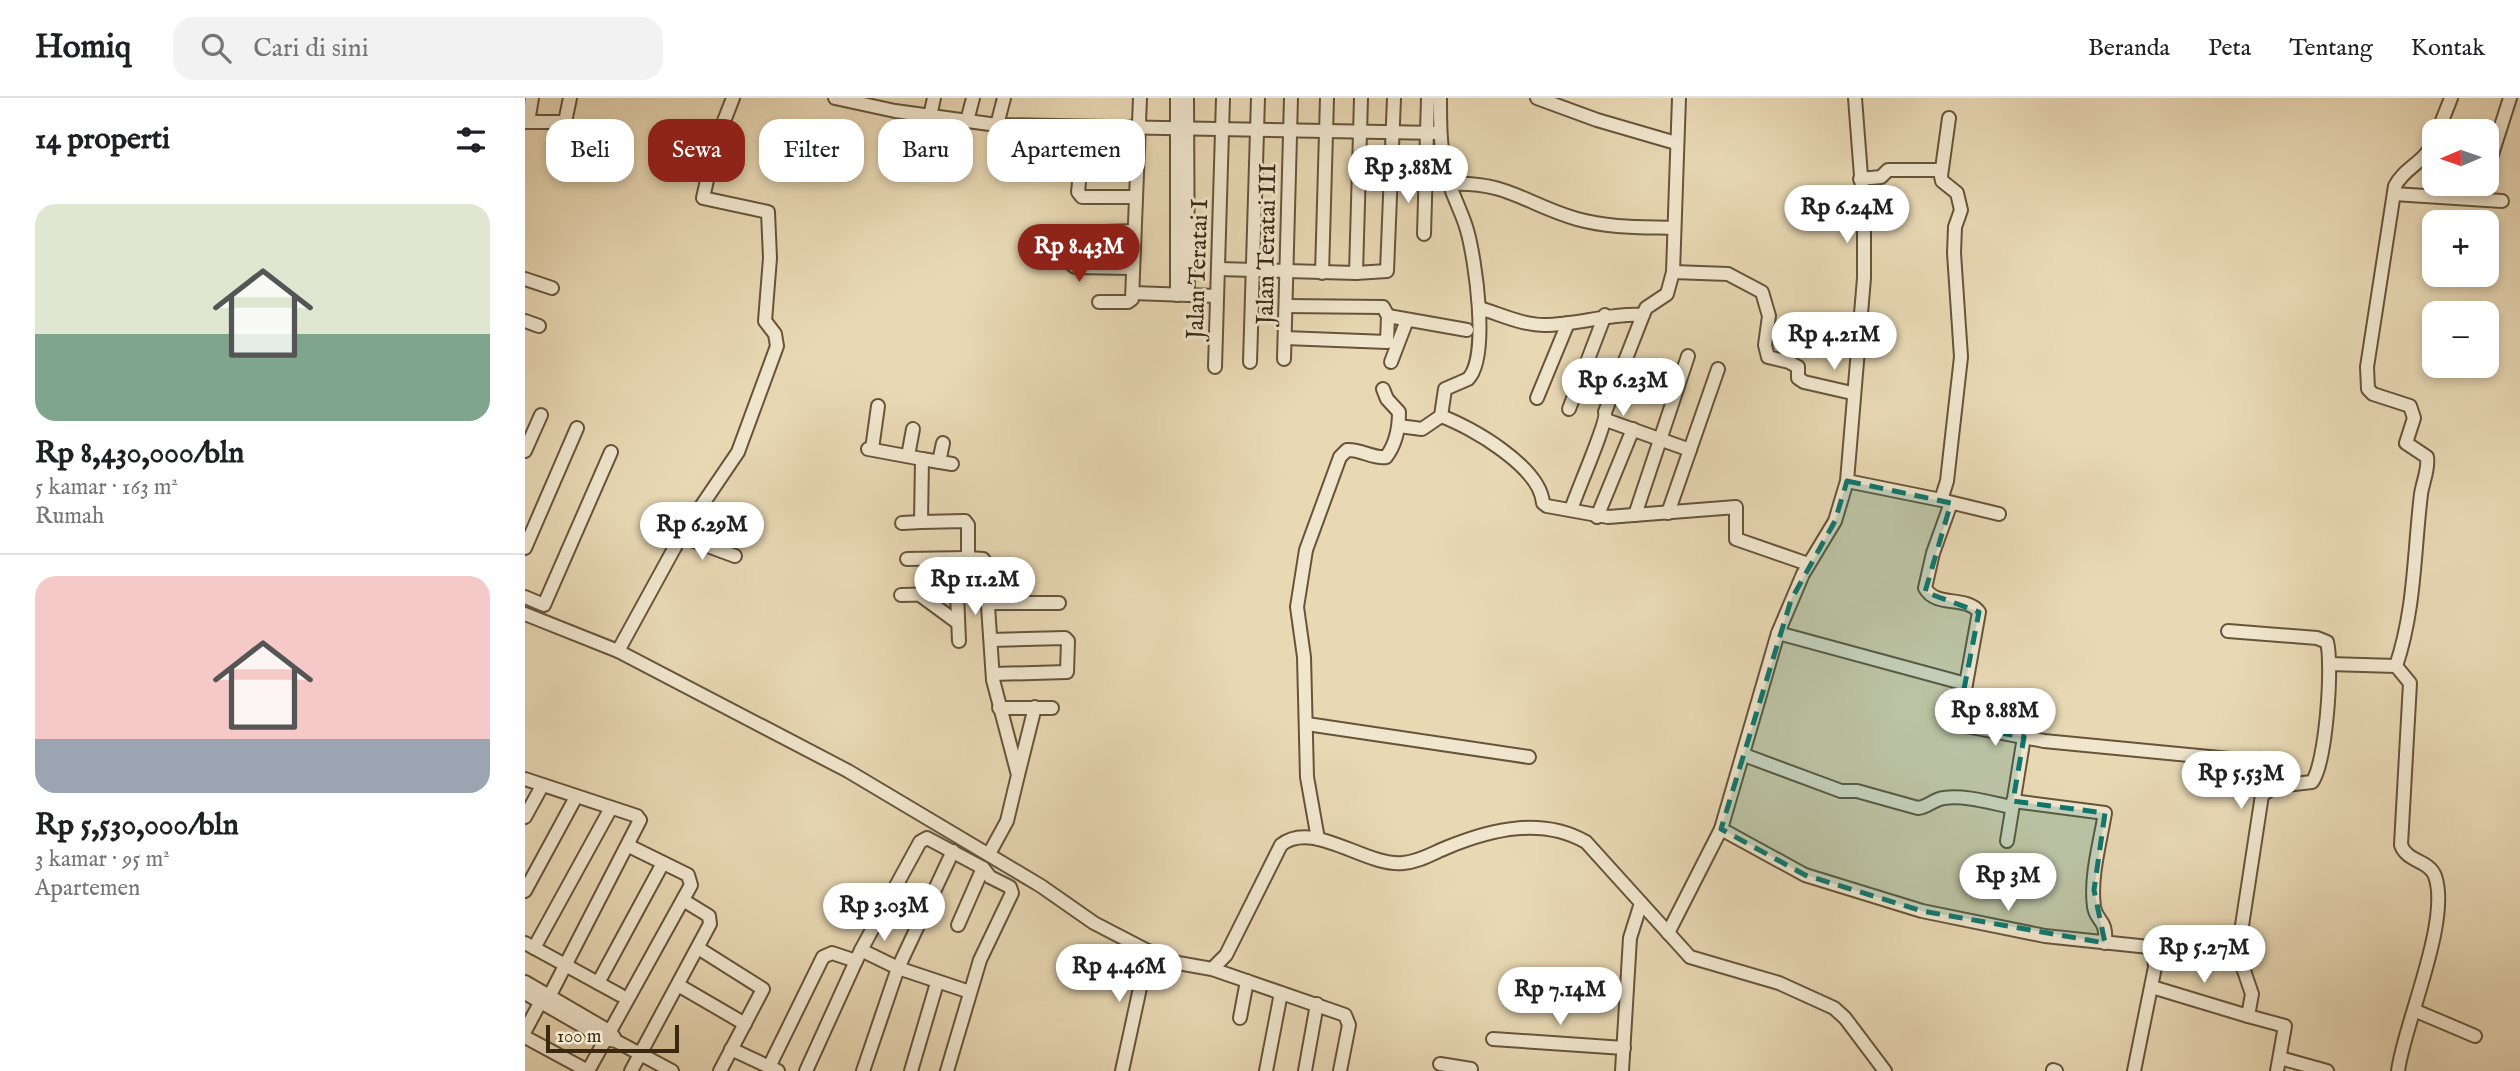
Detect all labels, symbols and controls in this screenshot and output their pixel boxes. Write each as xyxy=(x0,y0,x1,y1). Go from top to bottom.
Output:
search box xyxy=(173,17,663,80)
text: Homiq xyxy=(35,27,131,69)
icon: search xyxy=(197,29,235,67)
text: Cari di sini xyxy=(253,32,369,65)
text: Beranda xyxy=(2088,33,2170,64)
text: Peta xyxy=(2208,33,2251,64)
text: Tentang xyxy=(2289,33,2373,64)
text: Kontak xyxy=(2411,33,2485,64)
chip: Beli xyxy=(546,119,634,182)
chip: Sewa xyxy=(648,119,745,182)
chip: Filter xyxy=(759,119,864,182)
chip: Baru xyxy=(878,119,973,182)
chip: Apartemen xyxy=(987,119,1145,182)
north arrow xyxy=(2422,119,2499,196)
map controls xyxy=(2422,119,2499,378)
text: 14 properti xyxy=(35,121,170,159)
icon: filters xyxy=(452,121,490,159)
pin: Rp 3.88M xyxy=(1336,146,1480,205)
text: Rp 3.88M xyxy=(1364,153,1452,182)
street label: Jalan Teratai III xyxy=(1251,163,1284,328)
pin: Rp 6.24M xyxy=(1775,186,1919,245)
text: Rp 6.24M xyxy=(1800,193,1894,222)
street label: Jalan Teratai I xyxy=(1180,198,1216,343)
button: + xyxy=(2422,210,2499,287)
pin: Rp 8.43M xyxy=(1007,225,1151,284)
text: Rp 8.43M xyxy=(1034,232,1124,261)
icon: home xyxy=(200,250,326,376)
button: − xyxy=(2422,301,2499,378)
pin: Rp 4.21M xyxy=(1762,313,1906,372)
text: Rp 4.21M xyxy=(1788,320,1880,349)
pin: Rp 6.23M xyxy=(1551,358,1695,418)
text: Rp 6.23M xyxy=(1578,366,1668,395)
text: Rp 8,430,000/bln xyxy=(35,435,244,473)
text: 5 kamar · 163 m² xyxy=(35,473,178,502)
text: Rumah xyxy=(35,502,104,531)
pin: Rp 6.29M xyxy=(630,503,774,562)
text: Rp 6.29M xyxy=(656,510,748,539)
pin: Rp 11.2M xyxy=(903,558,1047,617)
text: Rp 11.2M xyxy=(930,565,1020,594)
icon: home xyxy=(200,622,326,748)
pin: Rp 8.88M xyxy=(1923,688,2067,748)
text: Rp 8.88M xyxy=(1951,696,2039,725)
pin: Rp 5.53M xyxy=(2169,752,2313,811)
text: Rp 5.53M xyxy=(2198,759,2284,788)
text: Rp 5,530,000/bln xyxy=(35,807,239,845)
text: 3 kamar · 95 m² xyxy=(35,845,170,874)
pin: Rp 3M xyxy=(1959,854,2057,913)
text: Rp 3M xyxy=(1975,861,2041,890)
text: Apartemen xyxy=(35,874,140,903)
pin: Rp 3.03M xyxy=(812,884,956,943)
text: Rp 3.03M xyxy=(839,891,929,920)
pin: Rp 5.27M xyxy=(2132,926,2276,985)
text: Rp 5.27M xyxy=(2158,933,2250,962)
pin: Rp 4.46M xyxy=(1047,944,1191,1004)
text: Rp 4.46M xyxy=(1072,952,1166,981)
pin: Rp 7.14M xyxy=(1488,968,1632,1027)
text: Rp 7.14M xyxy=(1514,975,1606,1004)
scale bar xyxy=(546,1022,679,1054)
text: 100 m xyxy=(557,1025,601,1049)

